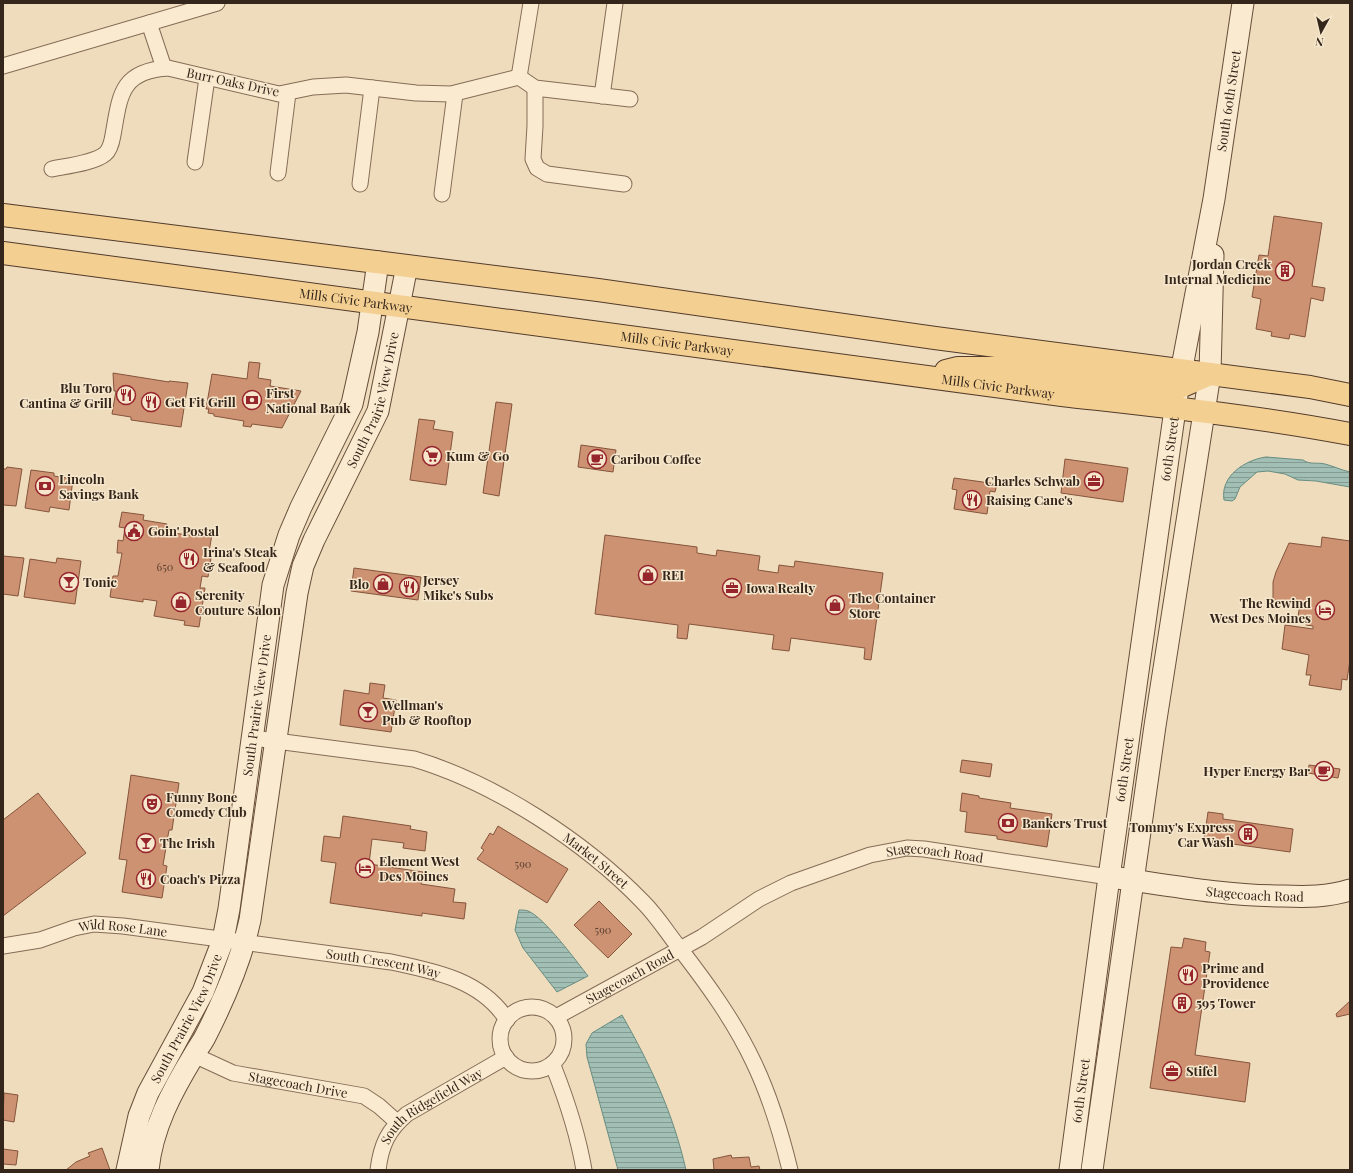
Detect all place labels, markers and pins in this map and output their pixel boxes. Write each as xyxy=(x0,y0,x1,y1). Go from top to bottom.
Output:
place label: Jordan Creek Internal Medicine xyxy=(1164,255,1271,287)
building icon: Jordan Creek Internal Medicine xyxy=(1274,260,1296,282)
place label: Blu Toro Cantina & Grill xyxy=(19,379,112,411)
restaurant icon: Blu Toro Cantina & Grill xyxy=(115,384,137,406)
place label: First National Bank xyxy=(266,384,351,416)
bank icon: First National Bank xyxy=(241,389,263,411)
restaurant icon: Get Fit Grill xyxy=(140,391,162,413)
place label: Get Fit Grill xyxy=(165,393,236,410)
supermarket icon: Kum & Go xyxy=(421,445,443,467)
place label: Kum & Go xyxy=(446,447,509,464)
cafe icon: Caribou Coffee xyxy=(586,448,608,470)
place label: Caribou Coffee xyxy=(611,450,702,467)
place label: Lincoln Savings Bank xyxy=(59,470,139,502)
office icon: Charles Schwab xyxy=(1083,470,1105,492)
place label: Charles Schwab xyxy=(985,472,1080,489)
bank icon: Lincoln Savings Bank xyxy=(34,475,56,497)
restaurant icon: Raising Cane's xyxy=(961,489,983,511)
place label: Raising Cane's xyxy=(986,491,1073,508)
public building icon: Goin' Postal xyxy=(123,520,145,542)
place label: Goin' Postal xyxy=(148,522,219,539)
place label: Irina's Steak & Seafood xyxy=(203,543,277,575)
restaurant icon: Irina's Steak & Seafood xyxy=(178,548,200,570)
shop icon: REI xyxy=(637,564,659,586)
place label: REI xyxy=(662,566,684,583)
bar icon: Tonic xyxy=(58,571,80,593)
place label: Jersey Mike's Subs xyxy=(422,571,494,603)
place label: Tonic xyxy=(83,573,118,590)
shop icon: Blo xyxy=(372,573,394,595)
place label: Blo xyxy=(349,575,369,592)
restaurant icon: Jersey Mike's Subs xyxy=(398,576,420,598)
office icon: Iowa Realty xyxy=(721,577,743,599)
place label: Iowa Realty xyxy=(746,579,816,596)
place label: Serenity Couture Salon xyxy=(195,586,281,618)
place label: The Container Store xyxy=(849,589,936,621)
shop icon: Serenity Couture Salon xyxy=(170,591,192,613)
shop icon: The Container Store xyxy=(824,594,846,616)
place label: The Rewind West Des Moines xyxy=(1209,594,1311,626)
hotel icon: The Rewind West Des Moines xyxy=(1314,599,1336,621)
place label: Wellman's Pub & Rooftop xyxy=(381,696,472,728)
bar icon: Wellman's Pub & Rooftop xyxy=(357,701,379,723)
cafe icon: Hyper Energy Bar xyxy=(1313,760,1335,782)
place label: Hyper Energy Bar xyxy=(1203,762,1310,779)
place label: Funny Bone Comedy Club xyxy=(166,788,247,820)
theatre icon: Funny Bone Comedy Club xyxy=(141,793,163,815)
bank icon: Bankers Trust xyxy=(997,812,1019,834)
place label: Bankers Trust xyxy=(1022,814,1108,831)
place label: Tommy's Express Car Wash xyxy=(1129,818,1234,850)
building icon: Tommy's Express Car Wash xyxy=(1237,823,1259,845)
bar icon: The Irish xyxy=(135,832,157,854)
place label: The Irish xyxy=(160,834,215,851)
place label: Element West Des Moines xyxy=(379,852,460,884)
hotel icon: Element West Des Moines xyxy=(354,857,376,879)
restaurant icon: Coach's Pizza xyxy=(135,868,157,890)
place label: Coach's Pizza xyxy=(160,870,241,887)
place label: Prime and Providence xyxy=(1202,959,1270,991)
restaurant icon: Prime and Providence xyxy=(1177,964,1199,986)
building icon: 595 Tower xyxy=(1171,992,1193,1014)
place label: 595 Tower xyxy=(1196,994,1256,1011)
office icon: Stifel xyxy=(1161,1060,1183,1082)
place label: Stifel xyxy=(1186,1062,1217,1079)

